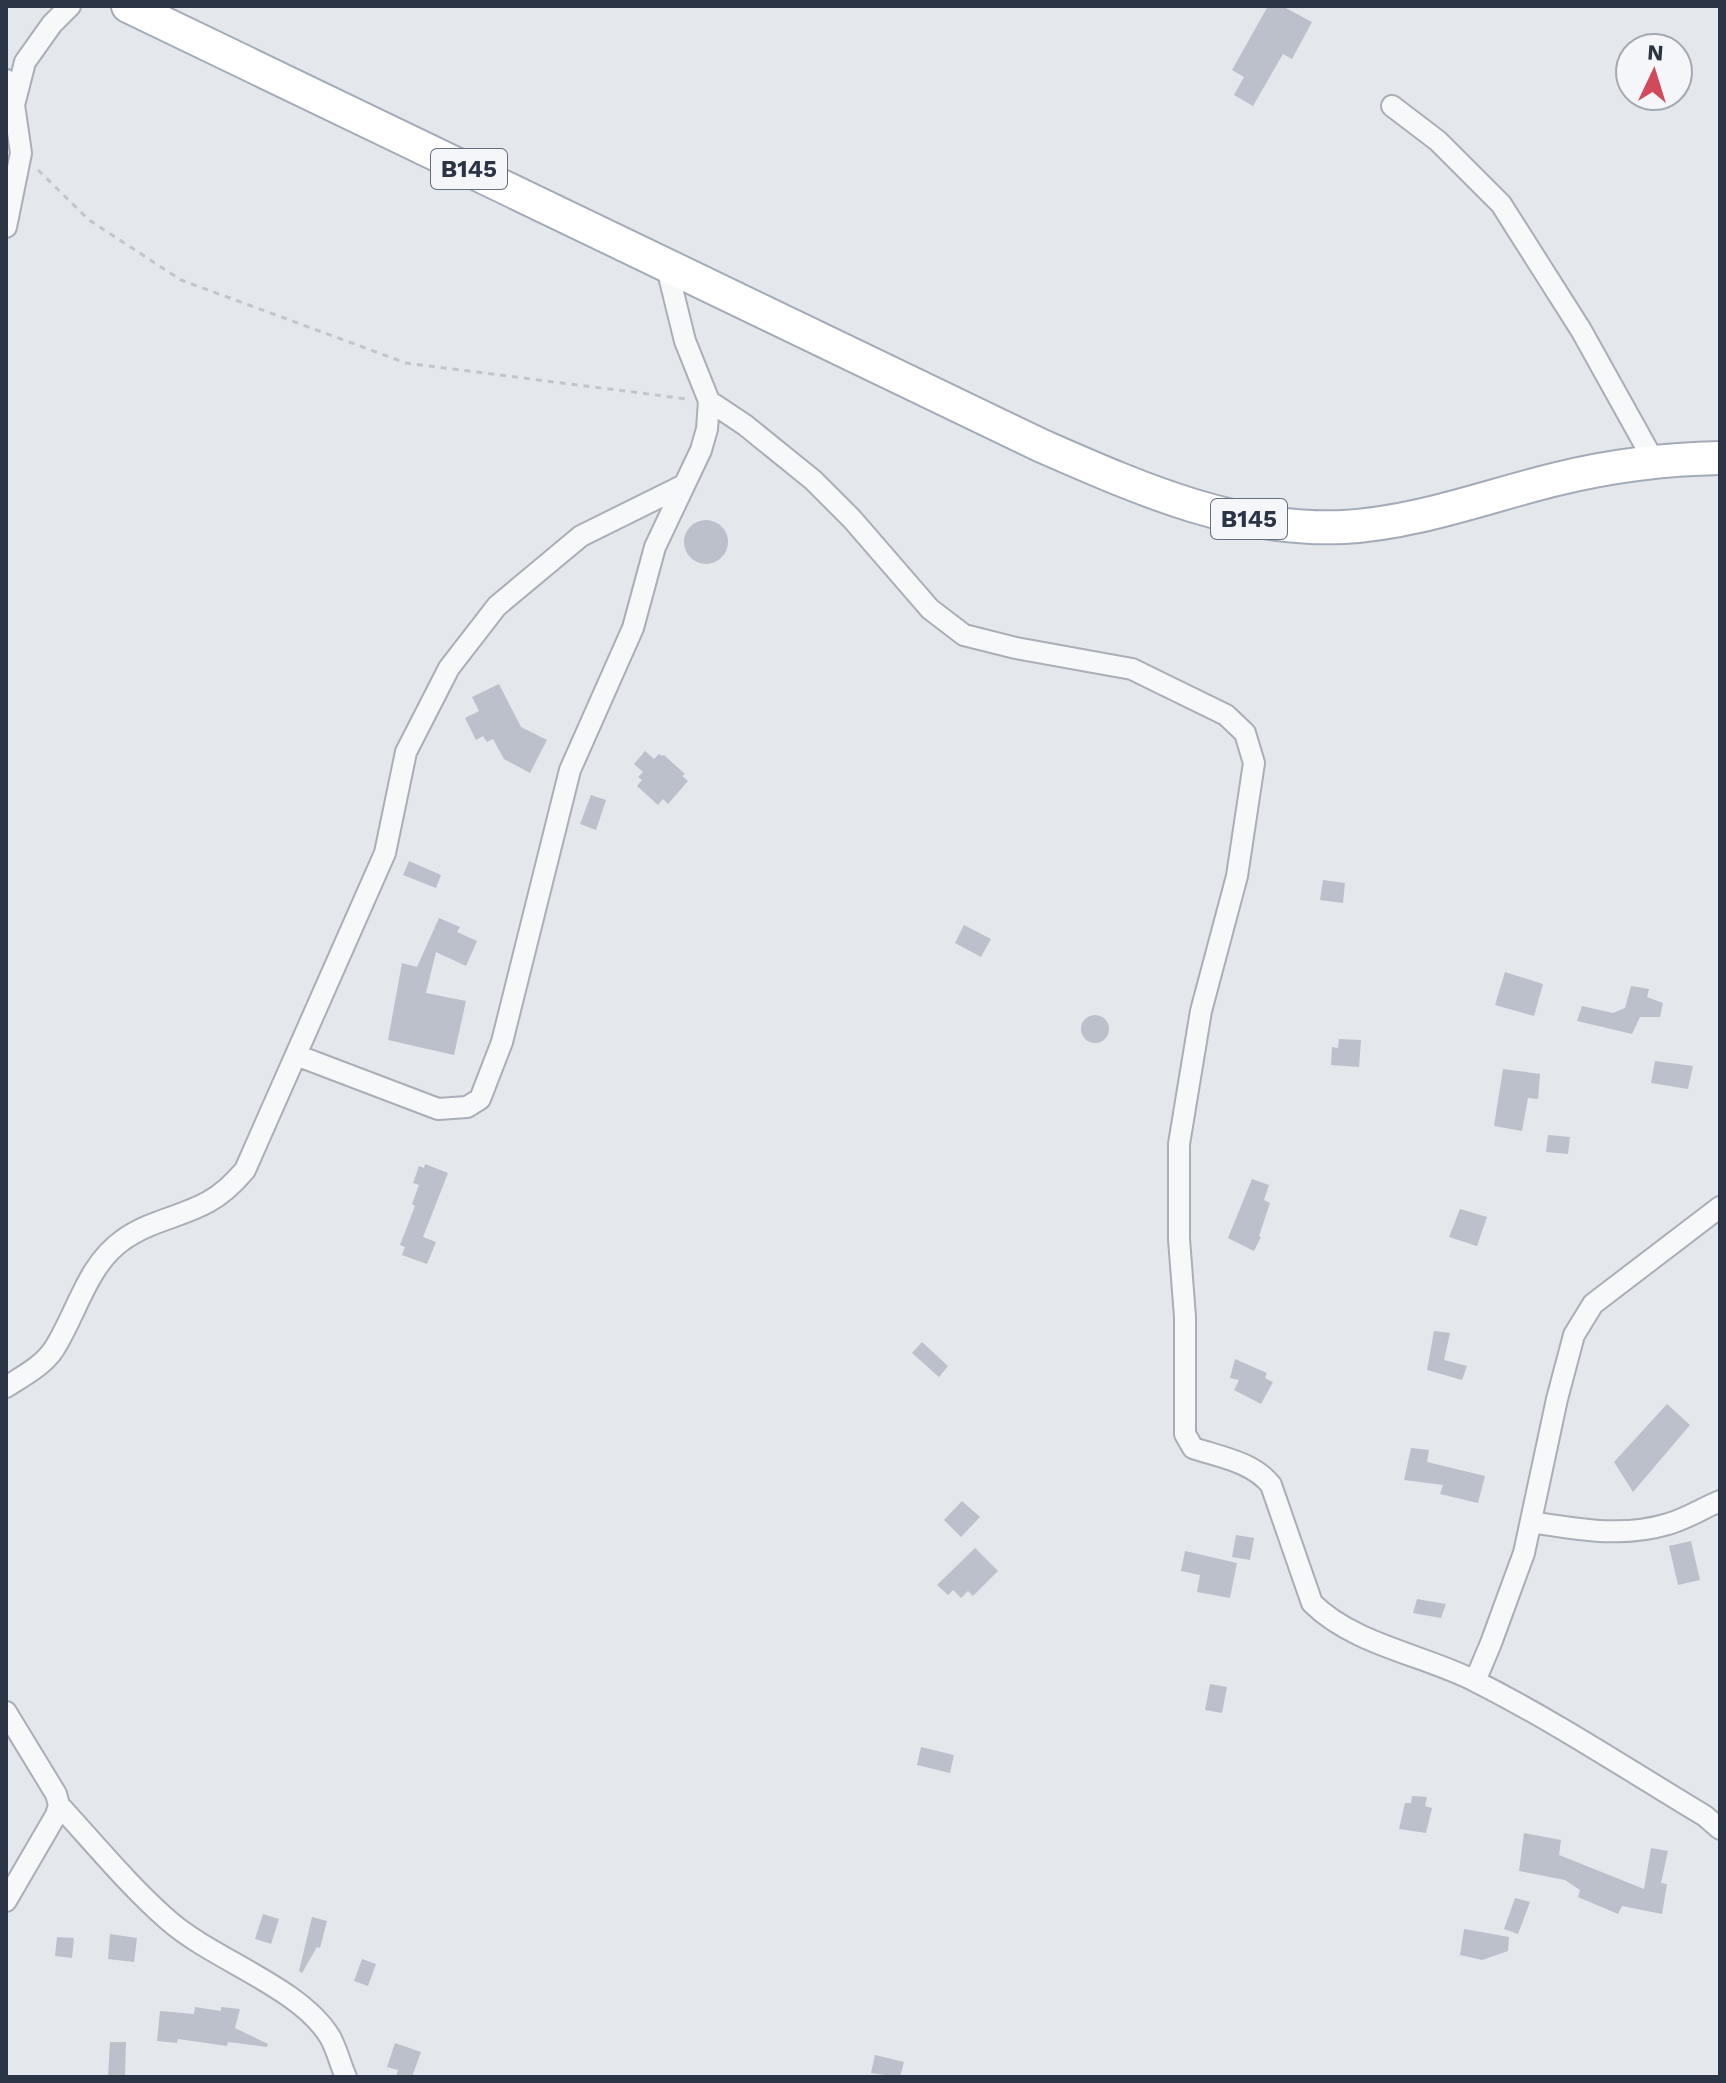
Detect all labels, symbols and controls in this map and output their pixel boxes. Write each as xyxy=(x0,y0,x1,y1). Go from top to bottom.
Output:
north arrow xyxy=(1614,32,1694,112)
text: N xyxy=(1646,40,1664,66)
road number: B145 xyxy=(431,149,507,189)
road number: B145 xyxy=(1211,499,1287,539)

